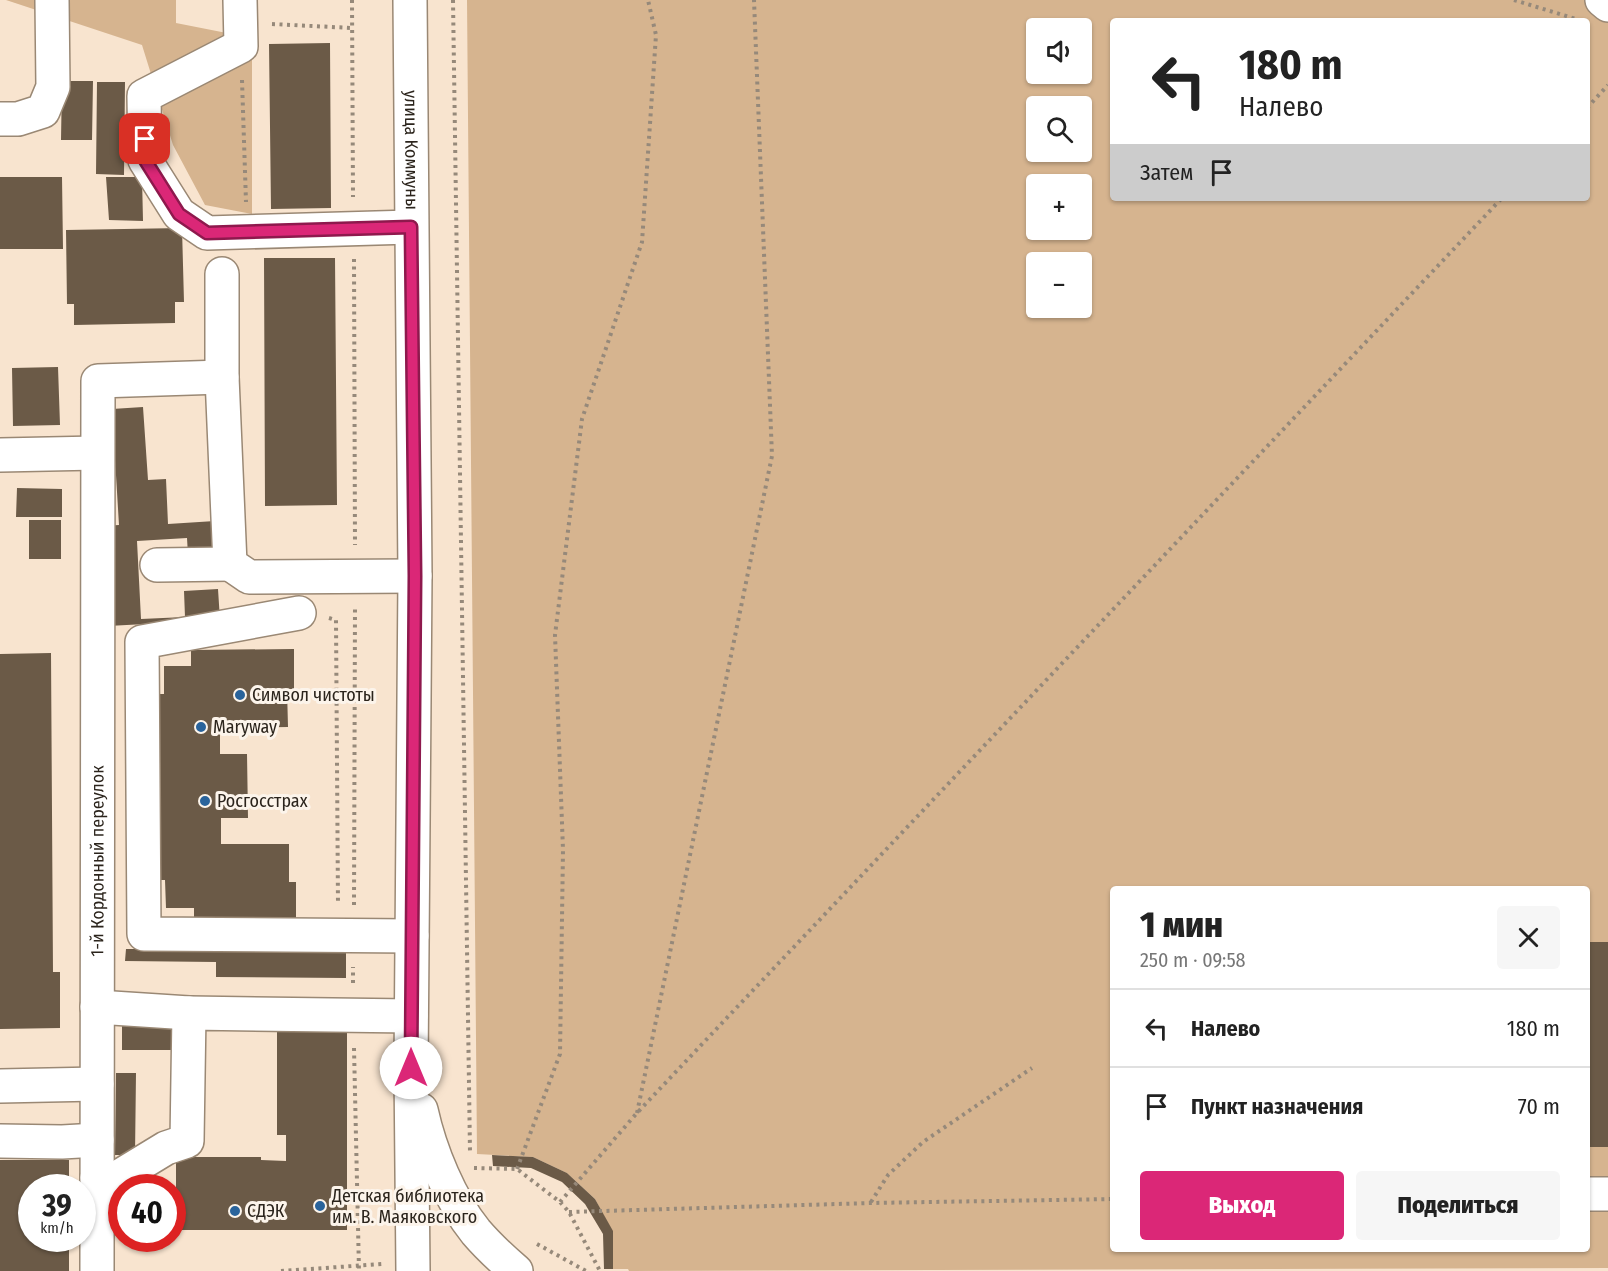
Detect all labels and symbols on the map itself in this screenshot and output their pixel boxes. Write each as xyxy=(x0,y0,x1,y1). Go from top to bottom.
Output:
street label: улица Коммуны xyxy=(400,90,423,210)
pin xyxy=(119,113,170,164)
place label: Символ чистоты xyxy=(252,684,375,706)
marker: Символ чистоты xyxy=(233,688,247,702)
place label: Maryway xyxy=(213,716,277,738)
marker: Maryway xyxy=(194,720,208,734)
street label: 1-й Кордонный переулок xyxy=(86,765,109,957)
place label: Росгосстрах xyxy=(217,790,308,812)
marker: Росгосстрах xyxy=(198,794,212,808)
position arrow xyxy=(379,1036,443,1100)
speed limit sign: 40 xyxy=(108,1174,186,1252)
place label: Детская библиотека им. В. Маяковского xyxy=(331,1185,484,1228)
marker: Детская библиотека им. В. Маяковского xyxy=(313,1199,327,1213)
place label: СДЭК xyxy=(247,1200,285,1222)
marker: СДЭК xyxy=(228,1204,242,1218)

